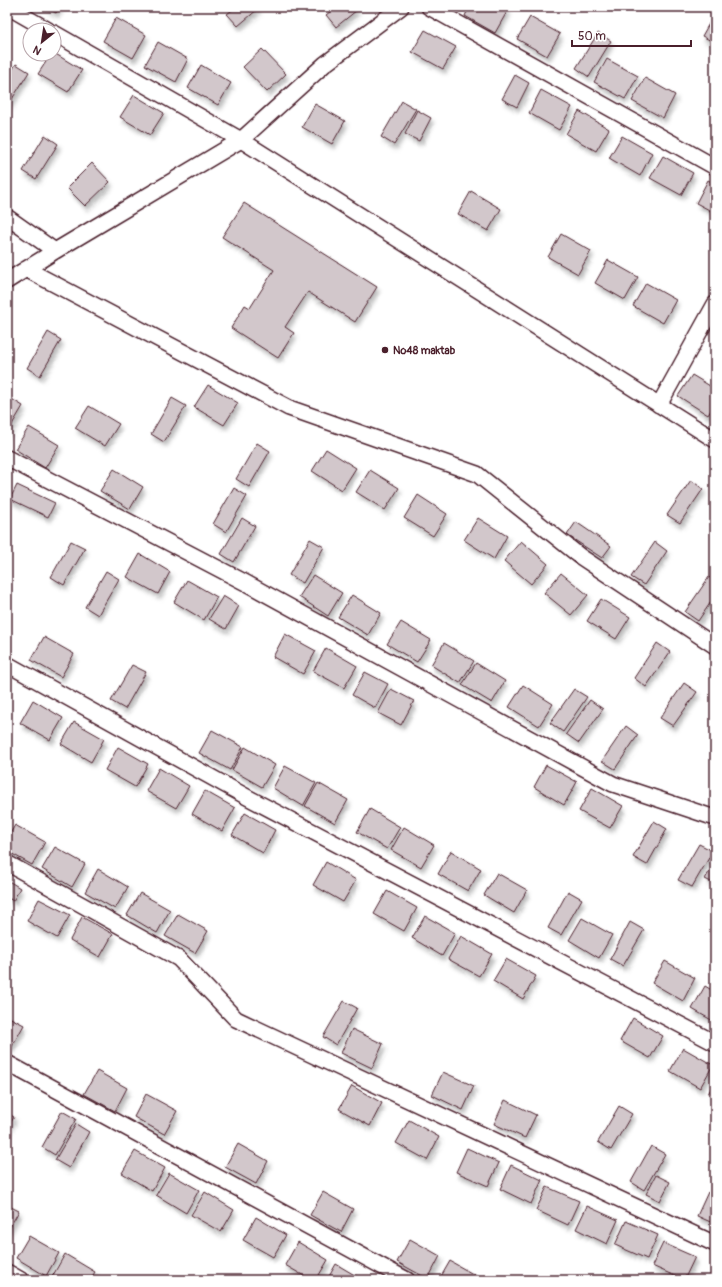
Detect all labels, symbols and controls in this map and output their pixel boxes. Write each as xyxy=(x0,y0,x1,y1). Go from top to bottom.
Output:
north arrow xyxy=(22,22,62,62)
scale bar xyxy=(572,22,691,48)
text: 50 m xyxy=(578,29,606,44)
text: N xyxy=(30,42,44,58)
place label: №48 maktab xyxy=(393,344,456,357)
marker: №48 maktab xyxy=(380,345,390,355)

